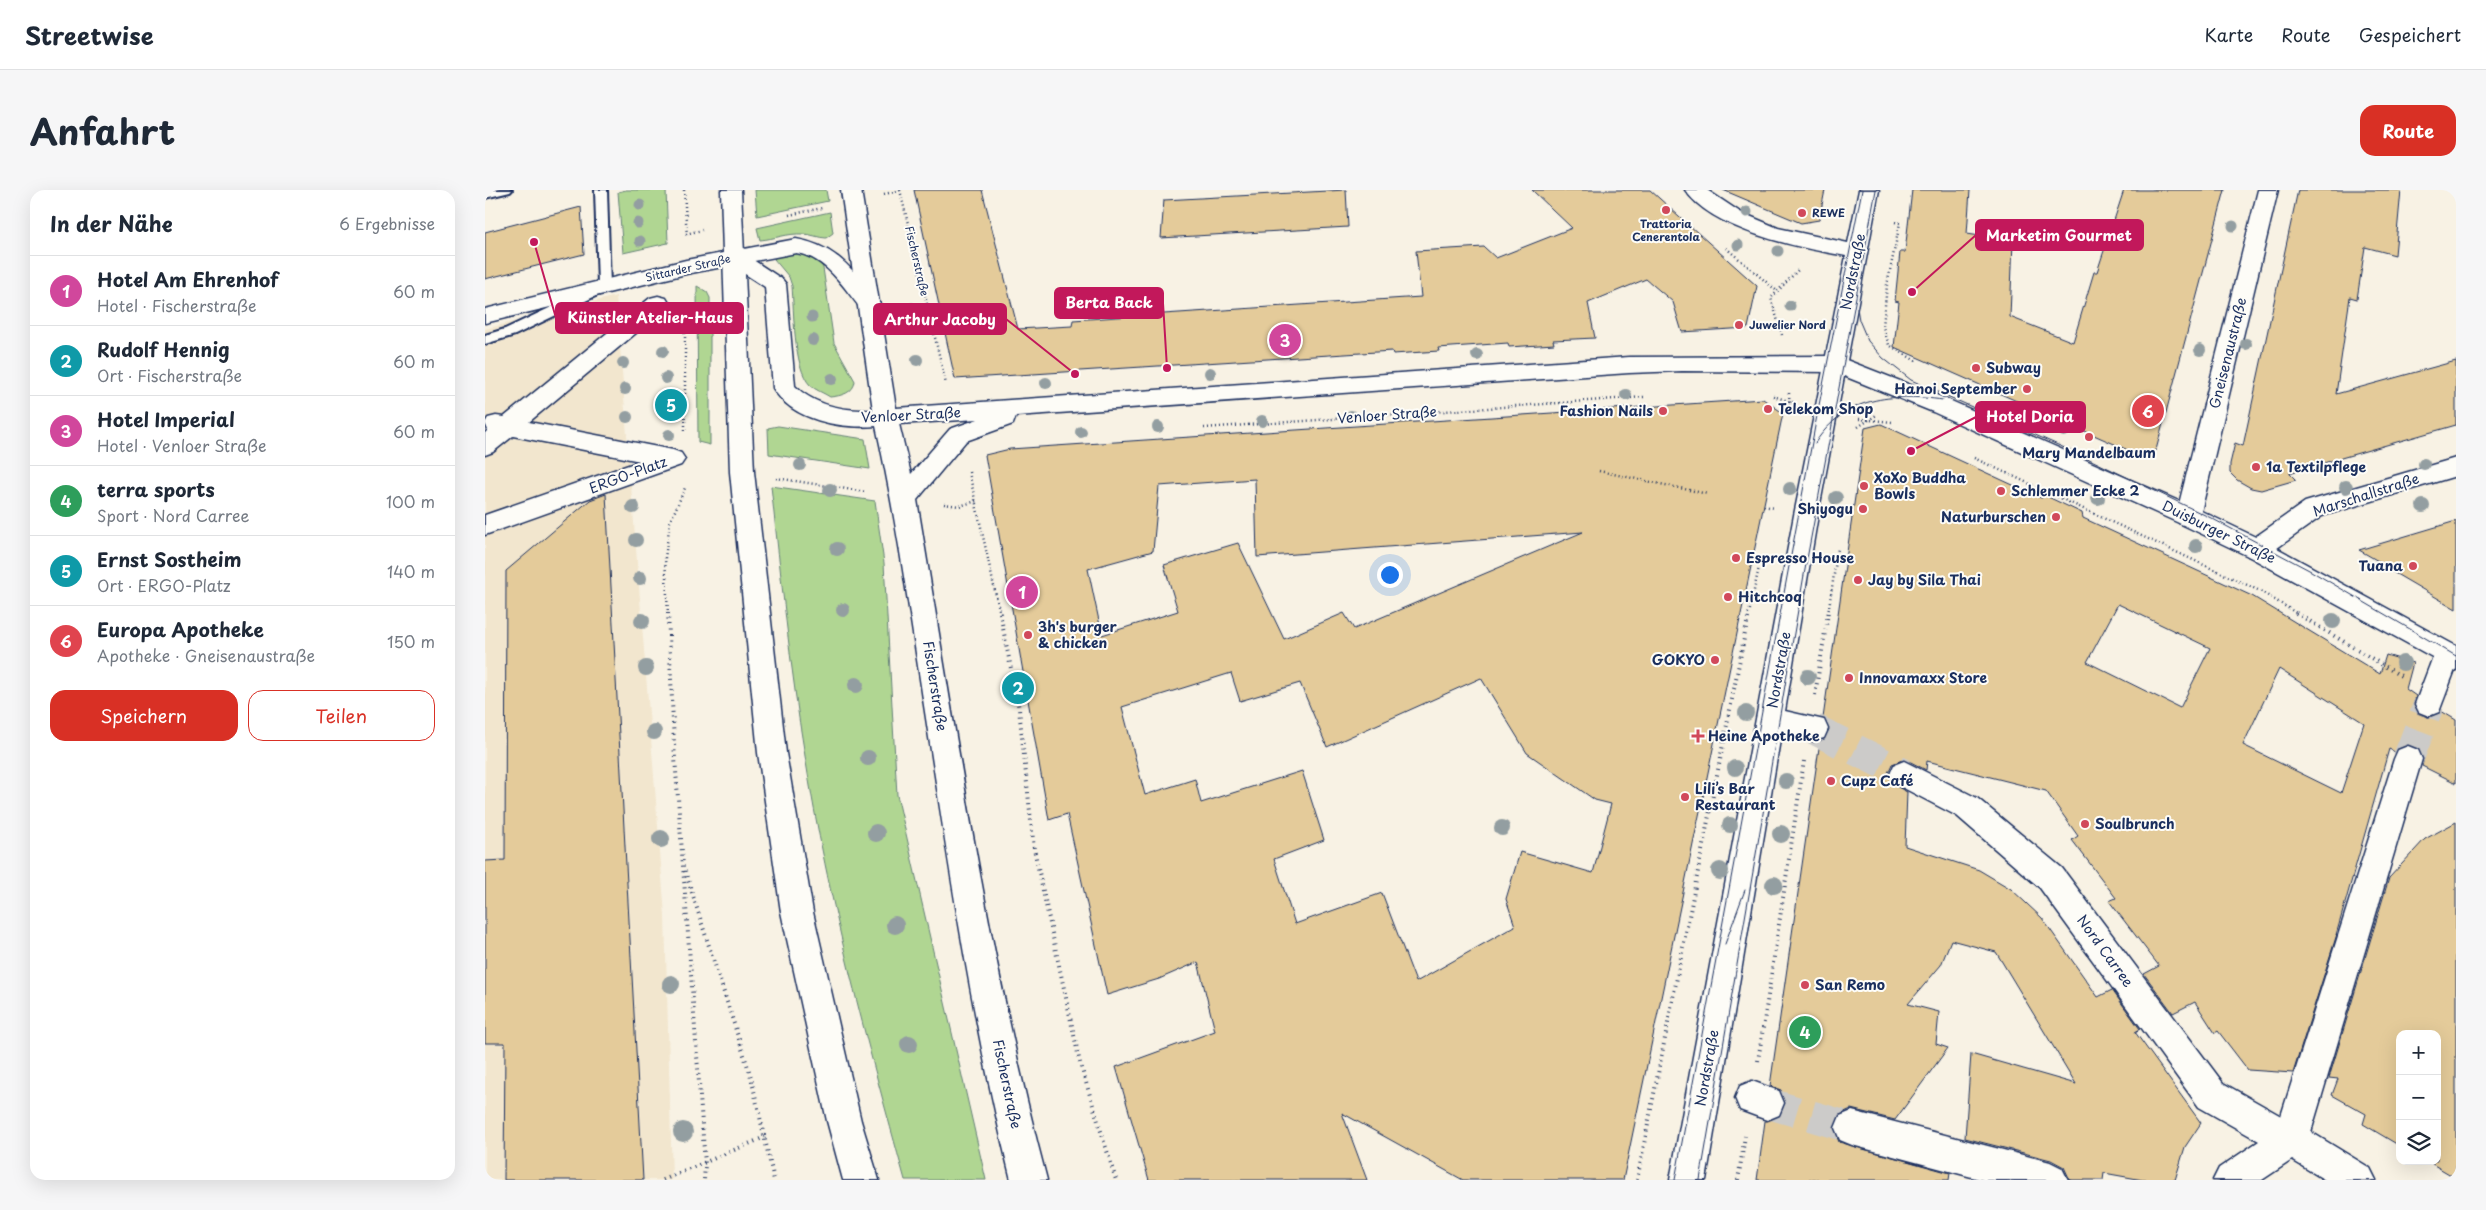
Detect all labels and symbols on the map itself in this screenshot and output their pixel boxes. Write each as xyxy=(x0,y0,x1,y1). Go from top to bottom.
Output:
marker: Trattoria Cenerentola xyxy=(1660,204,1672,216)
place label: REWE xyxy=(1812,204,1845,221)
marker: REWE xyxy=(1796,207,1808,219)
place label: Trattoria Cenerentola xyxy=(1632,215,1700,245)
callout: Marketim Gourmet xyxy=(1976,220,2143,250)
text: Marketim Gourmet xyxy=(1986,223,2132,246)
street label: Fischerstraße xyxy=(901,224,934,298)
street label: Nordstraße xyxy=(1835,232,1870,312)
street label: Sittarder Straße xyxy=(644,249,732,286)
callout: Berta Back xyxy=(1055,288,1163,318)
text: Berta Back xyxy=(1065,290,1153,313)
street label: Gneisenaustraße xyxy=(2204,295,2251,411)
callout: Künstler Atelier-Haus xyxy=(556,303,743,333)
callout: Arthur Jacoby xyxy=(874,304,1006,334)
text: Künstler Atelier-Haus xyxy=(567,305,733,328)
text: Arthur Jacoby xyxy=(884,307,996,330)
place label: Juwelier Nord xyxy=(1749,316,1826,333)
marker: Juwelier Nord xyxy=(1733,319,1745,331)
pin: 3 xyxy=(1269,321,1301,359)
place label: Subway xyxy=(1986,357,2041,378)
marker: Subway xyxy=(1970,362,1982,374)
place label: Hanoi September xyxy=(1894,378,2018,399)
marker: Hanoi September xyxy=(2021,383,2033,395)
pin: 5 xyxy=(655,386,687,424)
pin: 6 xyxy=(2132,392,2164,430)
place label: Telekom Shop xyxy=(1778,398,1873,419)
place label: Fashion Nails xyxy=(1559,400,1653,421)
street label: Venloer Straße xyxy=(860,401,961,428)
street label: Venloer Straße xyxy=(1336,401,1438,428)
callout: Hotel Doria xyxy=(1976,402,2085,432)
marker: Telekom Shop xyxy=(1762,403,1774,415)
text: Hotel Doria xyxy=(1986,404,2074,427)
marker: Fashion Nails xyxy=(1657,405,1669,417)
marker: Mary Mandelbaum xyxy=(2083,431,2095,443)
place label: Mary Mandelbaum xyxy=(2022,442,2156,463)
street label: ERGO-Platz xyxy=(586,451,670,498)
place label: 1a Textilpflege xyxy=(2266,456,2367,477)
marker: 1a Textilpflege xyxy=(2250,461,2262,473)
place label: XoXo Buddha Bowls xyxy=(1874,467,1966,504)
street label: Marschallstraße xyxy=(2310,467,2422,522)
marker: XoXo Buddha Bowls xyxy=(1858,480,1870,492)
place label: Schlemmer Ecke 2 xyxy=(2011,480,2140,501)
marker: Schlemmer Ecke 2 xyxy=(1995,485,2007,497)
street label: Duisburger Straße xyxy=(2159,495,2280,568)
place label: Shiyogu xyxy=(1797,498,1853,519)
marker: Shiyogu xyxy=(1857,503,1869,515)
place label: Naturburschen xyxy=(1941,506,2046,527)
marker: Naturburschen xyxy=(2050,511,2062,523)
place label: Espresso House xyxy=(1746,547,1854,568)
marker: Espresso House xyxy=(1730,552,1742,564)
place label: Tuana xyxy=(2358,555,2403,576)
marker: Tuana xyxy=(2407,560,2419,572)
your location xyxy=(1377,562,1403,588)
place label: Jay by Sila Thai xyxy=(1868,569,1981,590)
pin: 1 xyxy=(1006,573,1038,611)
marker: Jay by Sila Thai xyxy=(1852,574,1864,586)
place label: Hitchcoq xyxy=(1738,586,1802,607)
marker: Hitchcoq xyxy=(1722,591,1734,603)
place label: 3h's burger & chicken xyxy=(1038,616,1118,653)
marker: 3h's burger & chicken xyxy=(1022,629,1034,641)
street label: Nordstraße xyxy=(1761,630,1796,710)
street label: Fischerstraße xyxy=(918,639,953,733)
place label: GOKYO xyxy=(1652,649,1705,670)
marker: GOKYO xyxy=(1709,654,1721,666)
place label: Innovamaxx Store xyxy=(1859,667,1987,688)
pin: 2 xyxy=(1002,669,1034,707)
marker: Innovamaxx Store xyxy=(1843,672,1855,684)
place label: Heine Apotheke xyxy=(1708,725,1820,746)
marker: Heine Apotheke xyxy=(1692,730,1704,742)
place label: Cupz Café xyxy=(1841,770,1914,791)
marker: Cupz Café xyxy=(1825,775,1837,787)
place label: Lili’s Bar Restaurant xyxy=(1695,778,1776,815)
marker: Lili’s Bar Restaurant xyxy=(1679,791,1691,803)
place label: Soulbrunch xyxy=(2095,813,2175,834)
marker: Soulbrunch xyxy=(2079,818,2091,830)
street label: Nord Carree xyxy=(2072,910,2139,991)
place label: San Remo xyxy=(1815,974,1885,995)
marker: San Remo xyxy=(1799,979,1811,991)
pin: 4 xyxy=(1789,1013,1821,1051)
street label: Nordstraße xyxy=(1689,1028,1724,1108)
street label: Fischerstraße xyxy=(988,1037,1027,1131)

